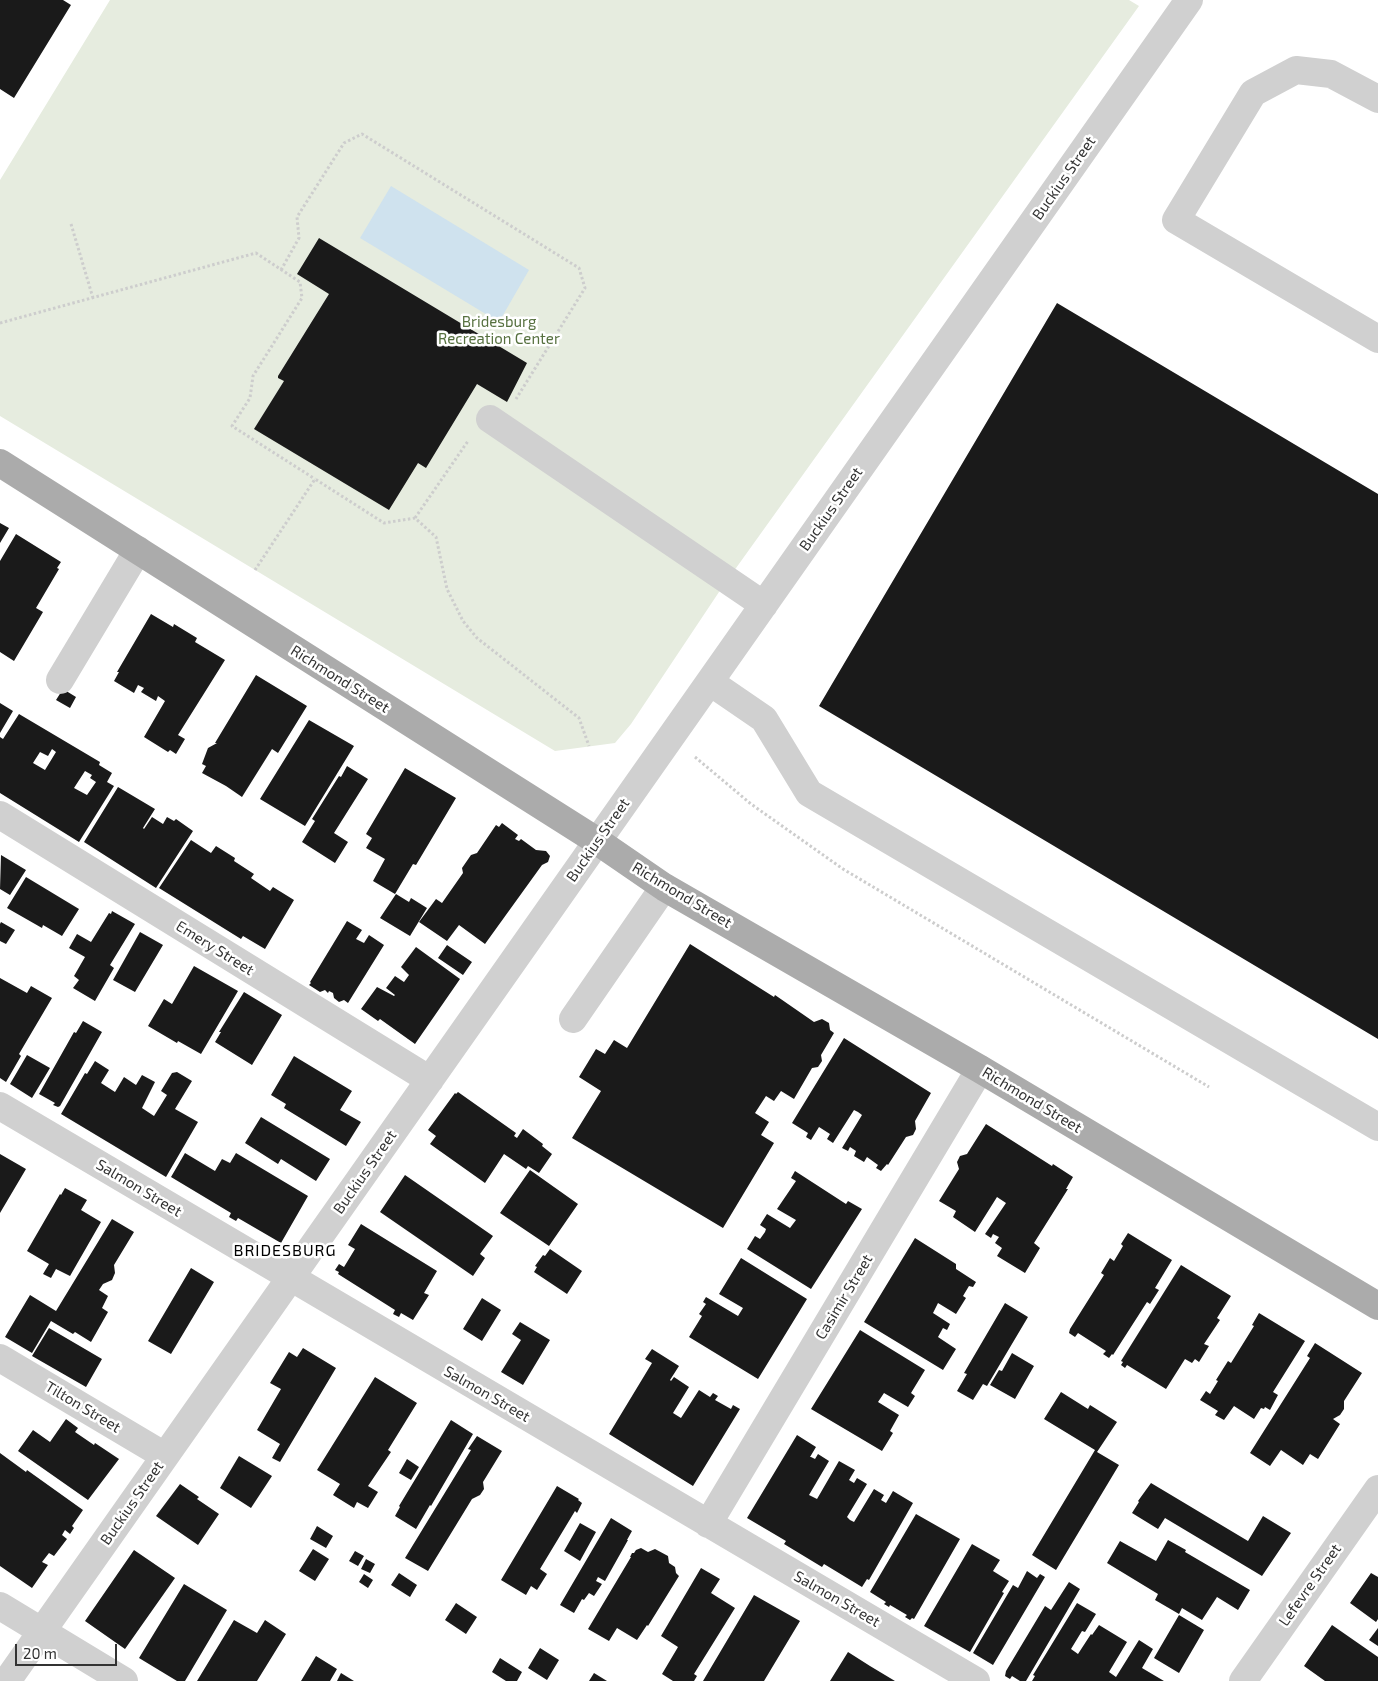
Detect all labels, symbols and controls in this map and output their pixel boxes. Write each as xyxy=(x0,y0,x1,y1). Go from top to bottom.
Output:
street label: Buckius Street xyxy=(1029,133,1099,223)
park label: Bridesburg Recreation Center xyxy=(438,313,560,348)
street label: Buckius Street xyxy=(796,464,866,554)
street label: Richmond Street xyxy=(287,641,393,717)
street label: Buckius Street xyxy=(563,795,633,885)
street label: Richmond Street xyxy=(629,858,735,932)
street label: Emery Street xyxy=(173,917,257,979)
street label: Richmond Street xyxy=(979,1063,1085,1137)
street label: Buckius Street xyxy=(330,1127,400,1217)
street label: Salmon Street xyxy=(93,1155,185,1221)
district label: BRIDESBURG xyxy=(232,1241,338,1261)
street label: Casimir Street xyxy=(812,1251,876,1343)
street label: Salmon Street xyxy=(441,1362,533,1426)
street label: Tilton Street xyxy=(42,1377,124,1437)
street label: Buckius Street xyxy=(97,1458,167,1548)
street label: Lefevre Street xyxy=(1275,1540,1345,1630)
street label: Salmon Street xyxy=(791,1567,883,1631)
scale bar xyxy=(18,1634,120,1666)
text: 20 m xyxy=(23,1644,57,1662)

